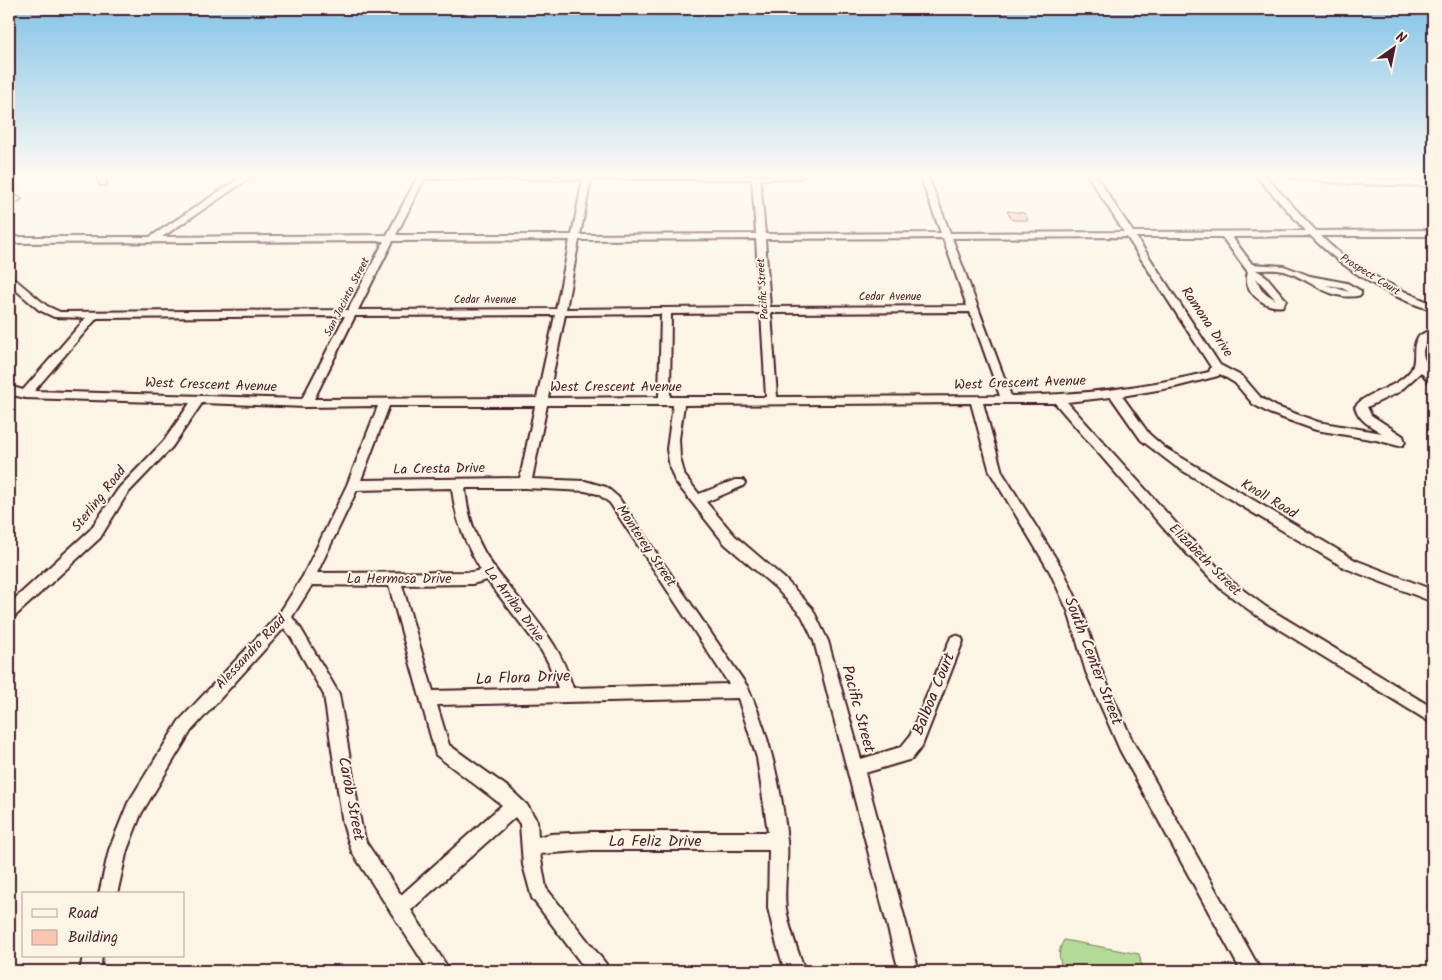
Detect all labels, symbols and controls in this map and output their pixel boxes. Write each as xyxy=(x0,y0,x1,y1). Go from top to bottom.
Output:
north arrow xyxy=(1370,22,1420,72)
text: N xyxy=(1391,26,1410,50)
street label: Prospect Court xyxy=(1336,249,1404,301)
street label: San Jacinto Street xyxy=(319,254,375,340)
street label: Pacific Street xyxy=(752,257,774,320)
street label: Ramona Drive xyxy=(1175,282,1239,362)
street label: Cedar Avenue xyxy=(859,288,921,306)
street label: Cedar Avenue xyxy=(454,291,516,309)
street label: West Crescent Avenue xyxy=(954,370,1087,396)
street label: West Crescent Avenue xyxy=(145,372,278,398)
street label: West Crescent Avenue xyxy=(550,376,683,398)
street label: La Cresta Drive xyxy=(393,457,486,481)
street label: Sterling Road xyxy=(66,461,132,537)
street label: Knoll Road xyxy=(1236,473,1302,525)
street label: Monterey Street xyxy=(610,500,682,592)
street label: Elizabeth Street xyxy=(1164,519,1247,602)
street label: La Arriba Drive xyxy=(478,562,550,647)
street label: La Hermosa Drive xyxy=(347,568,452,590)
street label: South Center Street xyxy=(1057,593,1129,730)
street label: Alessandro Road xyxy=(210,609,292,695)
street label: Balboa Court xyxy=(906,648,962,739)
street label: Pacific Street xyxy=(834,662,882,756)
street label: La Flora Drive xyxy=(475,664,571,692)
street label: Carob Street xyxy=(331,755,372,844)
street label: La Feliz Drive xyxy=(609,829,701,854)
legend xyxy=(22,892,185,958)
text: Road xyxy=(68,902,99,926)
text: Building xyxy=(68,926,118,950)

